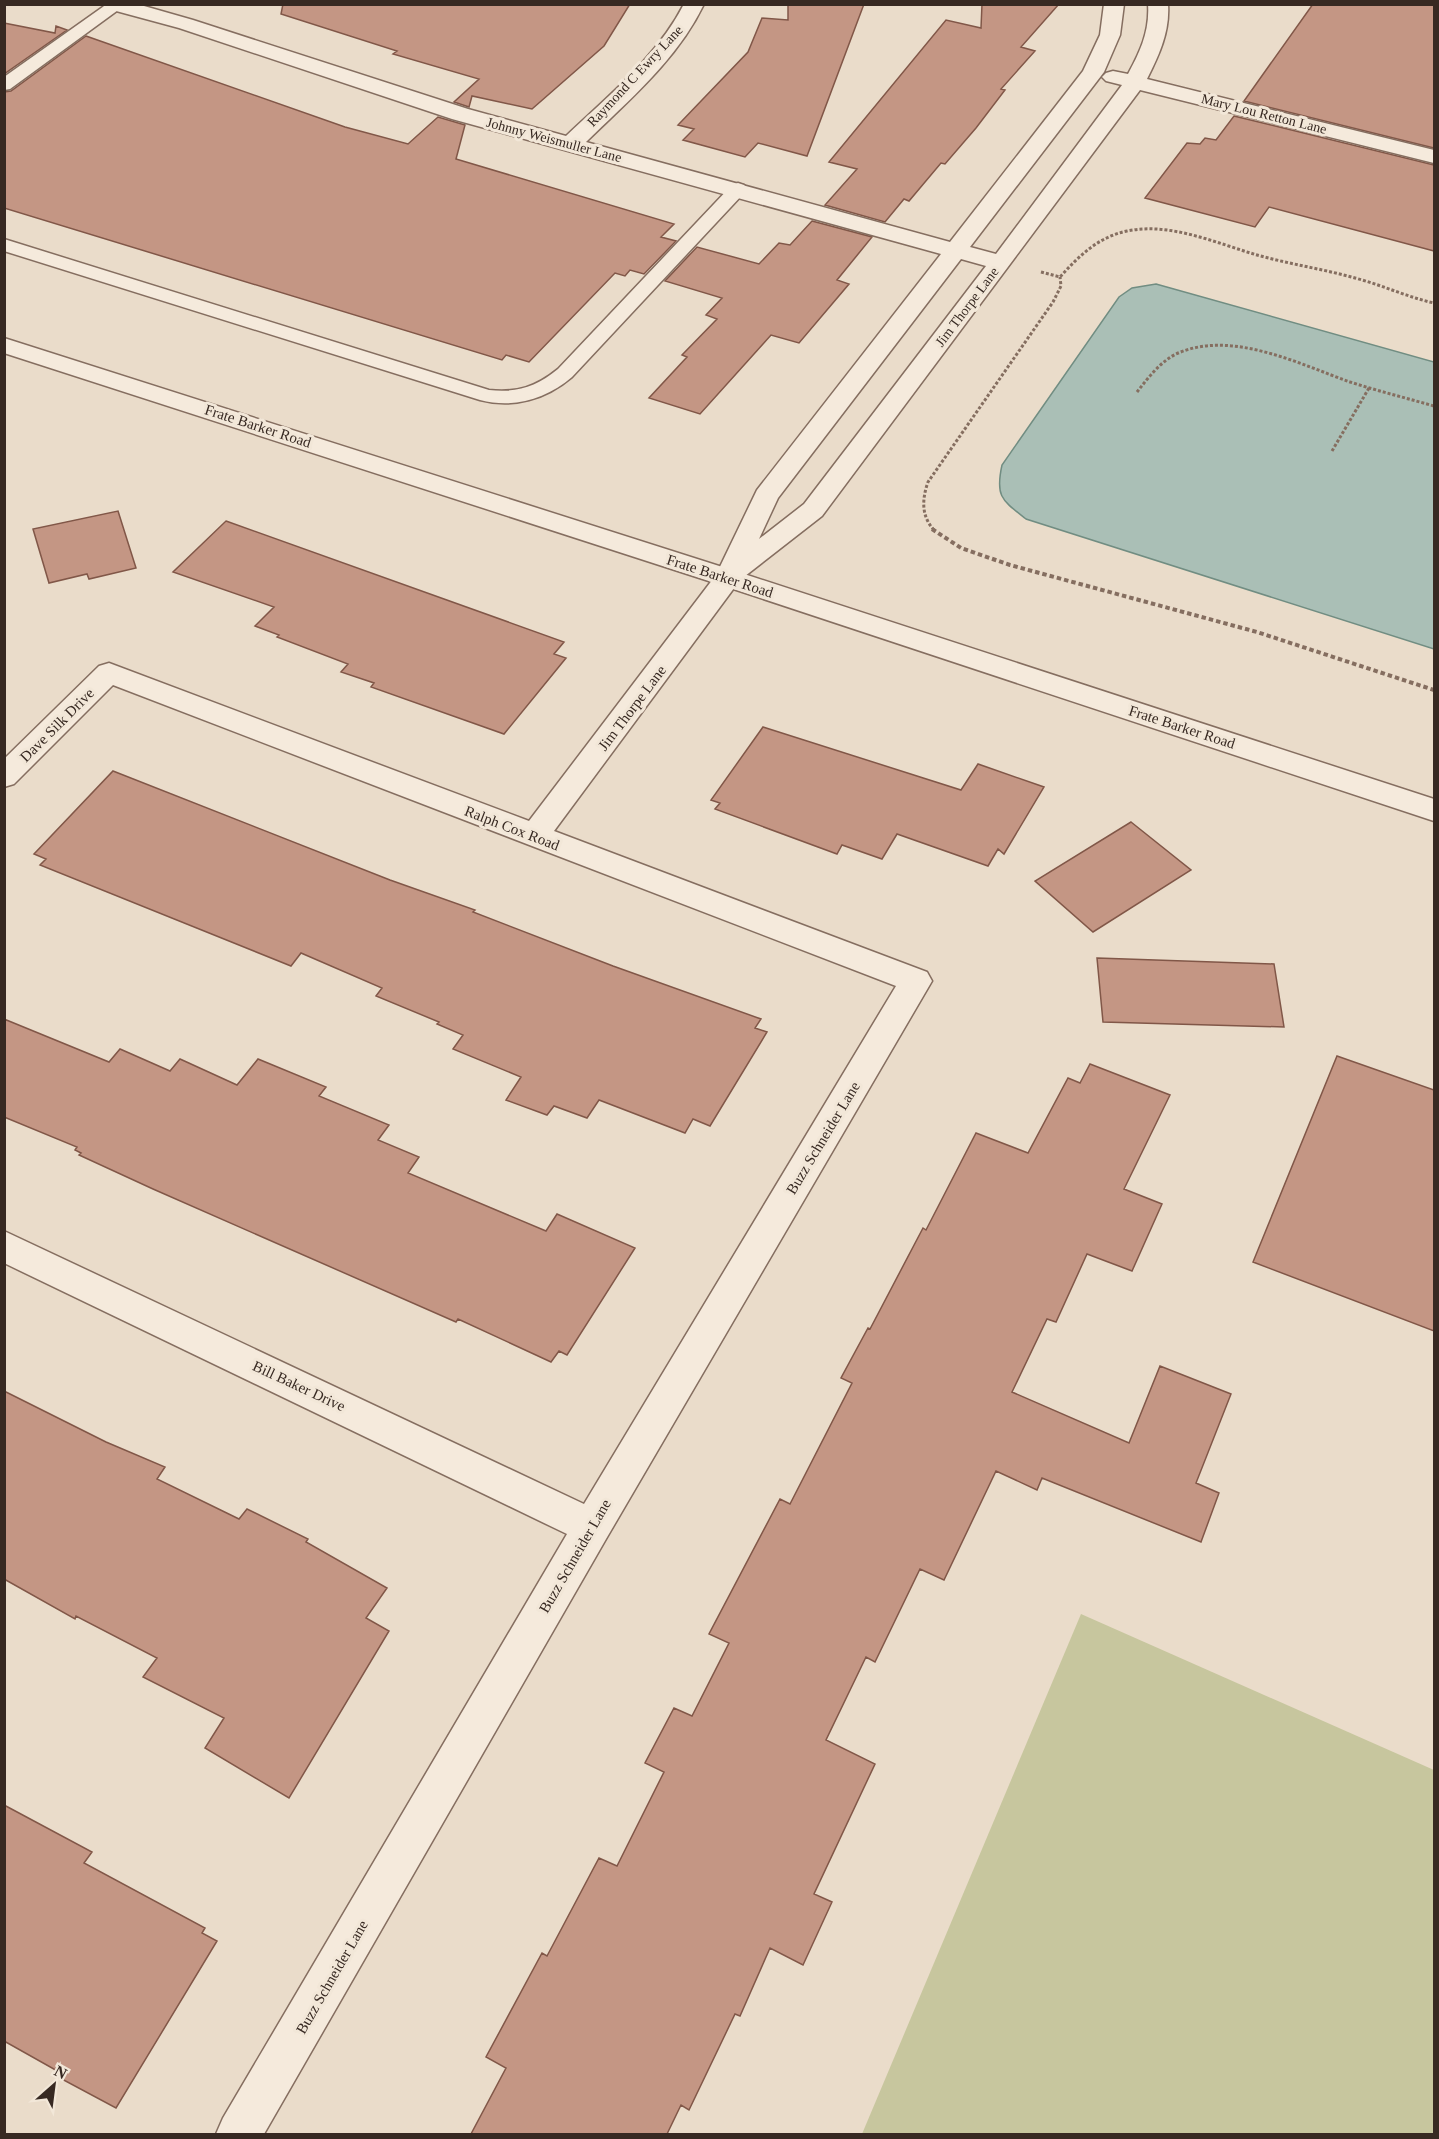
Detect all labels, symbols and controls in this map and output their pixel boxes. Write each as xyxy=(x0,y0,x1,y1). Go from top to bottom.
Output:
street label: Raymond C Ewry Lane xyxy=(584,22,686,130)
street label: Mary Lou Retton Lane xyxy=(1200,91,1328,137)
street label: Johnny Weismuller Lane xyxy=(485,115,623,165)
street label: Jim Thorpe Lane xyxy=(932,264,1002,350)
street label: Frate Barker Road xyxy=(203,401,314,451)
street label: Frate Barker Road xyxy=(665,551,776,601)
street label: Jim Thorpe Lane xyxy=(595,662,669,754)
street label: Dave Silk Drive xyxy=(17,685,97,765)
street label: Frate Barker Road xyxy=(1127,702,1238,752)
street label: Ralph Cox Road xyxy=(462,803,562,854)
street label: Buzz Schneider Lane xyxy=(783,1079,863,1197)
street label: Bill Baker Drive xyxy=(250,1358,348,1415)
street label: Buzz Schneider Lane xyxy=(536,1496,614,1616)
street label: Buzz Schneider Lane xyxy=(293,1917,371,2037)
north arrow xyxy=(24,2055,84,2115)
text: N xyxy=(52,2062,70,2083)

